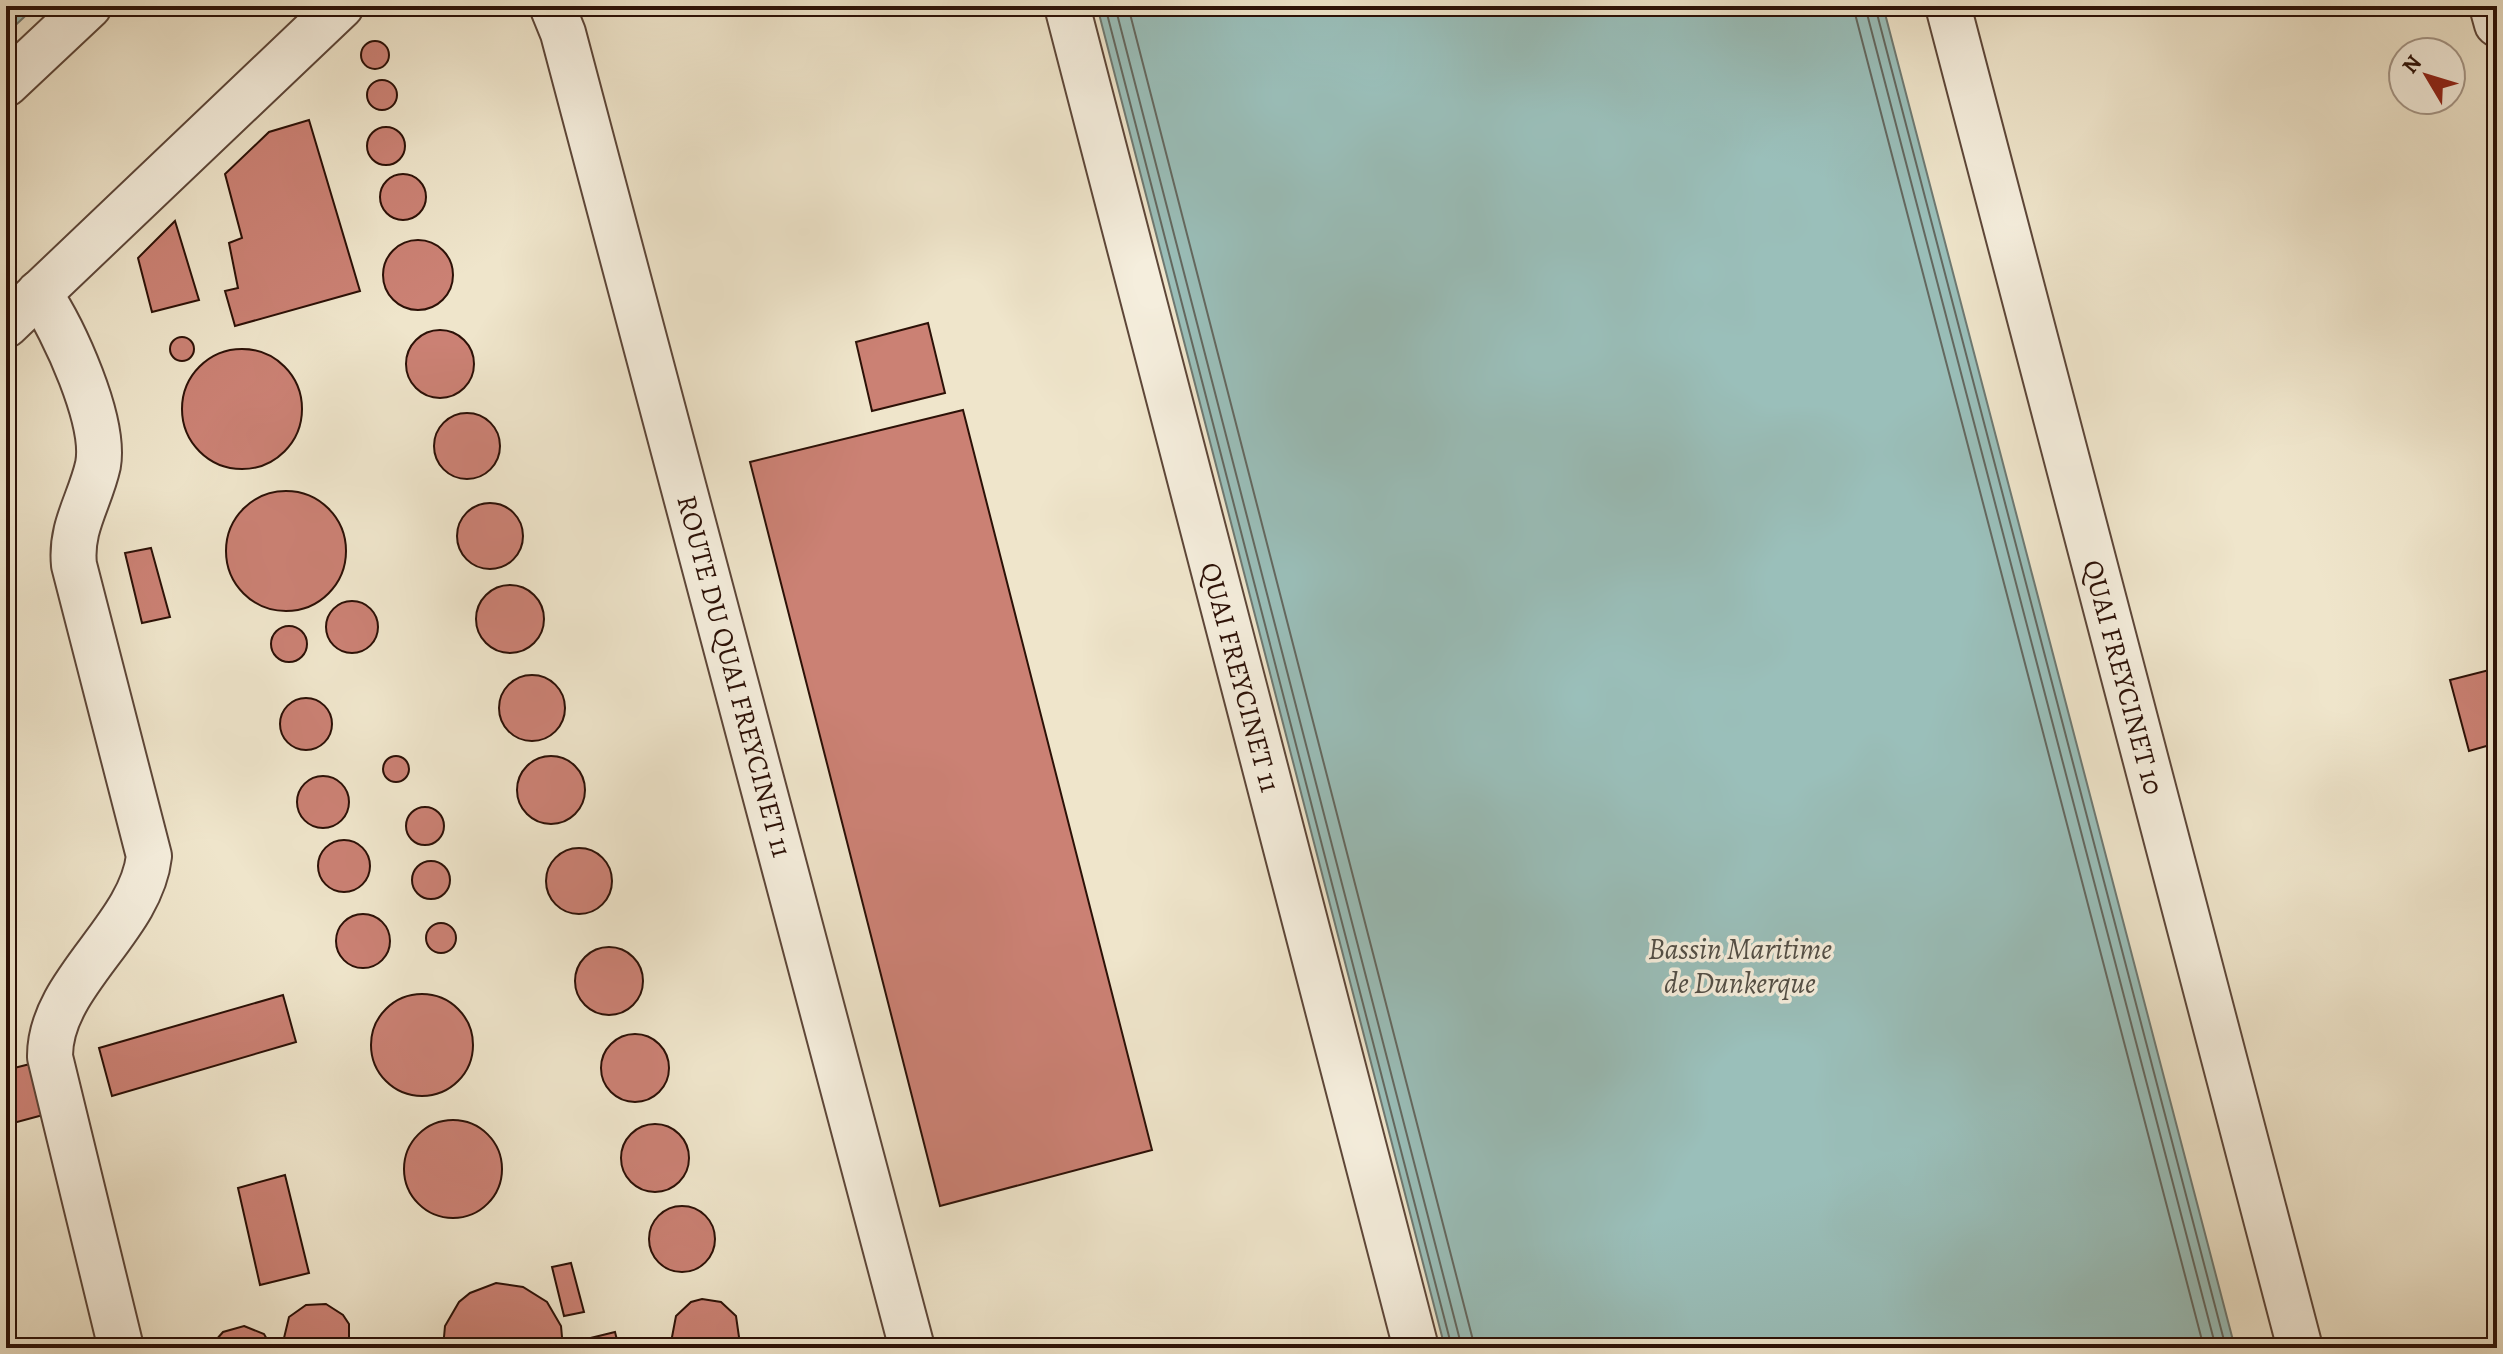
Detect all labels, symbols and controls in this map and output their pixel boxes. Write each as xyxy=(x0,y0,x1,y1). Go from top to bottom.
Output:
north arrow xyxy=(2387,36,2467,116)
text: N xyxy=(2395,49,2429,80)
street label: ROUTE DU QUAI FREYCINET 11 xyxy=(667,491,801,861)
street label: QUAI FREYCINET 10 xyxy=(2073,556,2173,799)
street label: QUAI FREYCINET 11 xyxy=(1191,558,1289,796)
water label: Bassin Maritime de Dunkerque xyxy=(1648,929,1832,1003)

